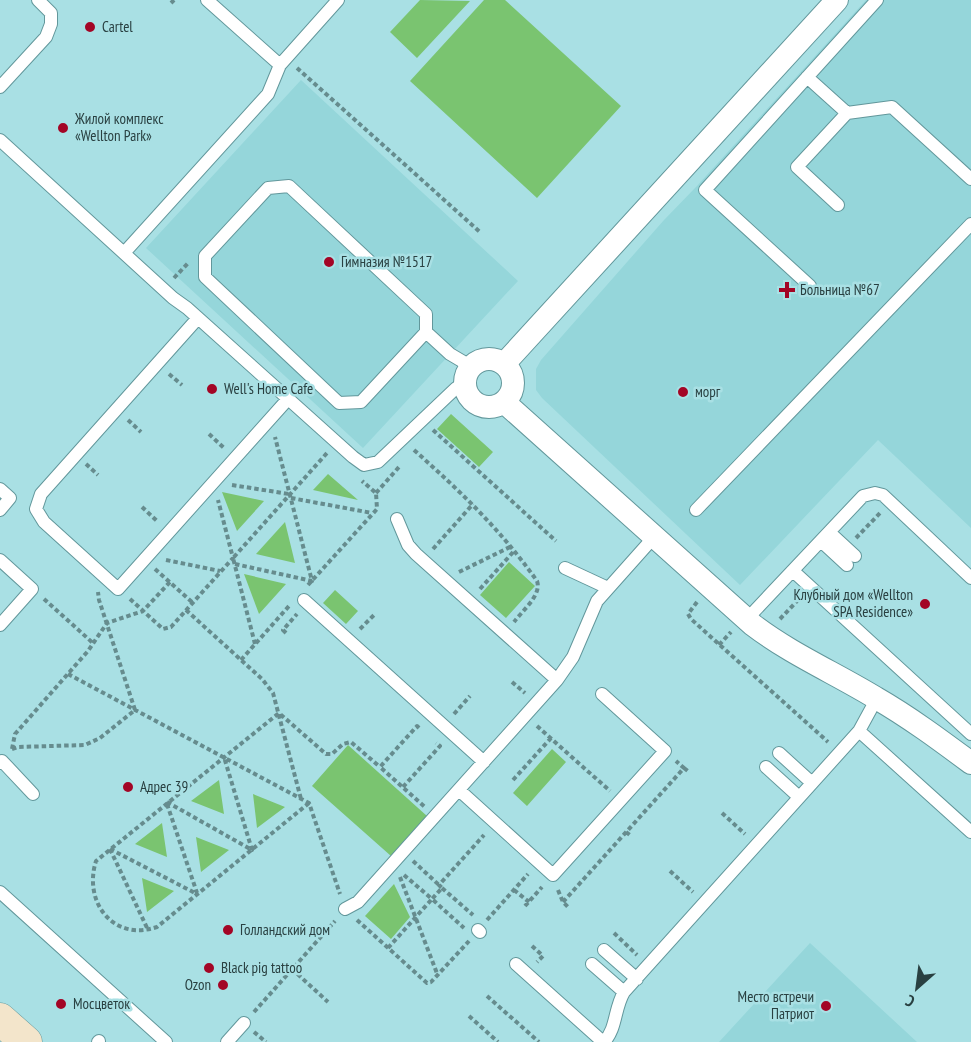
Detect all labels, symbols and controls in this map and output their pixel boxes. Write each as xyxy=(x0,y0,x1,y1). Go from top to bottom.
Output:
place label: Cartel xyxy=(102,17,133,36)
marker: Cartel xyxy=(83,20,97,34)
place label: Жилой комплекс «Wellton Park» xyxy=(74,109,164,145)
marker: Жилой комплекс «Wellton Park» xyxy=(56,121,70,135)
place label: Гимназия №1517 xyxy=(341,252,432,271)
marker: Гимназия №1517 xyxy=(322,255,336,269)
place label: Больница №67 xyxy=(800,280,880,299)
marker: Больница №67 xyxy=(778,281,796,299)
place label: Well's Home Cafe xyxy=(224,379,313,398)
marker: Well's Home Cafe xyxy=(205,382,219,396)
place label: морг xyxy=(695,382,721,401)
marker: морг xyxy=(676,385,690,399)
place label: Клубный дом «Wellton SPA Residence» xyxy=(793,585,913,621)
marker: Клубный дом «Wellton SPA Residence» xyxy=(918,597,932,611)
place label: Адрес 39 xyxy=(140,777,188,796)
marker: Адрес 39 xyxy=(121,780,135,794)
place label: Голландский дом xyxy=(240,920,330,939)
marker: Голландский дом xyxy=(221,923,235,937)
place label: Black pig tattoo xyxy=(221,958,302,977)
north arrow xyxy=(887,958,947,1018)
marker: Black pig tattoo xyxy=(202,961,216,975)
place label: Ozon xyxy=(185,975,211,994)
marker: Ozon xyxy=(216,978,230,992)
place label: Место встречи Патриот xyxy=(738,987,814,1023)
text: С xyxy=(901,990,918,1012)
place label: Мосцветок xyxy=(73,994,130,1013)
marker: Мосцветок xyxy=(54,997,68,1011)
marker: Место встречи Патриот xyxy=(819,999,833,1013)

